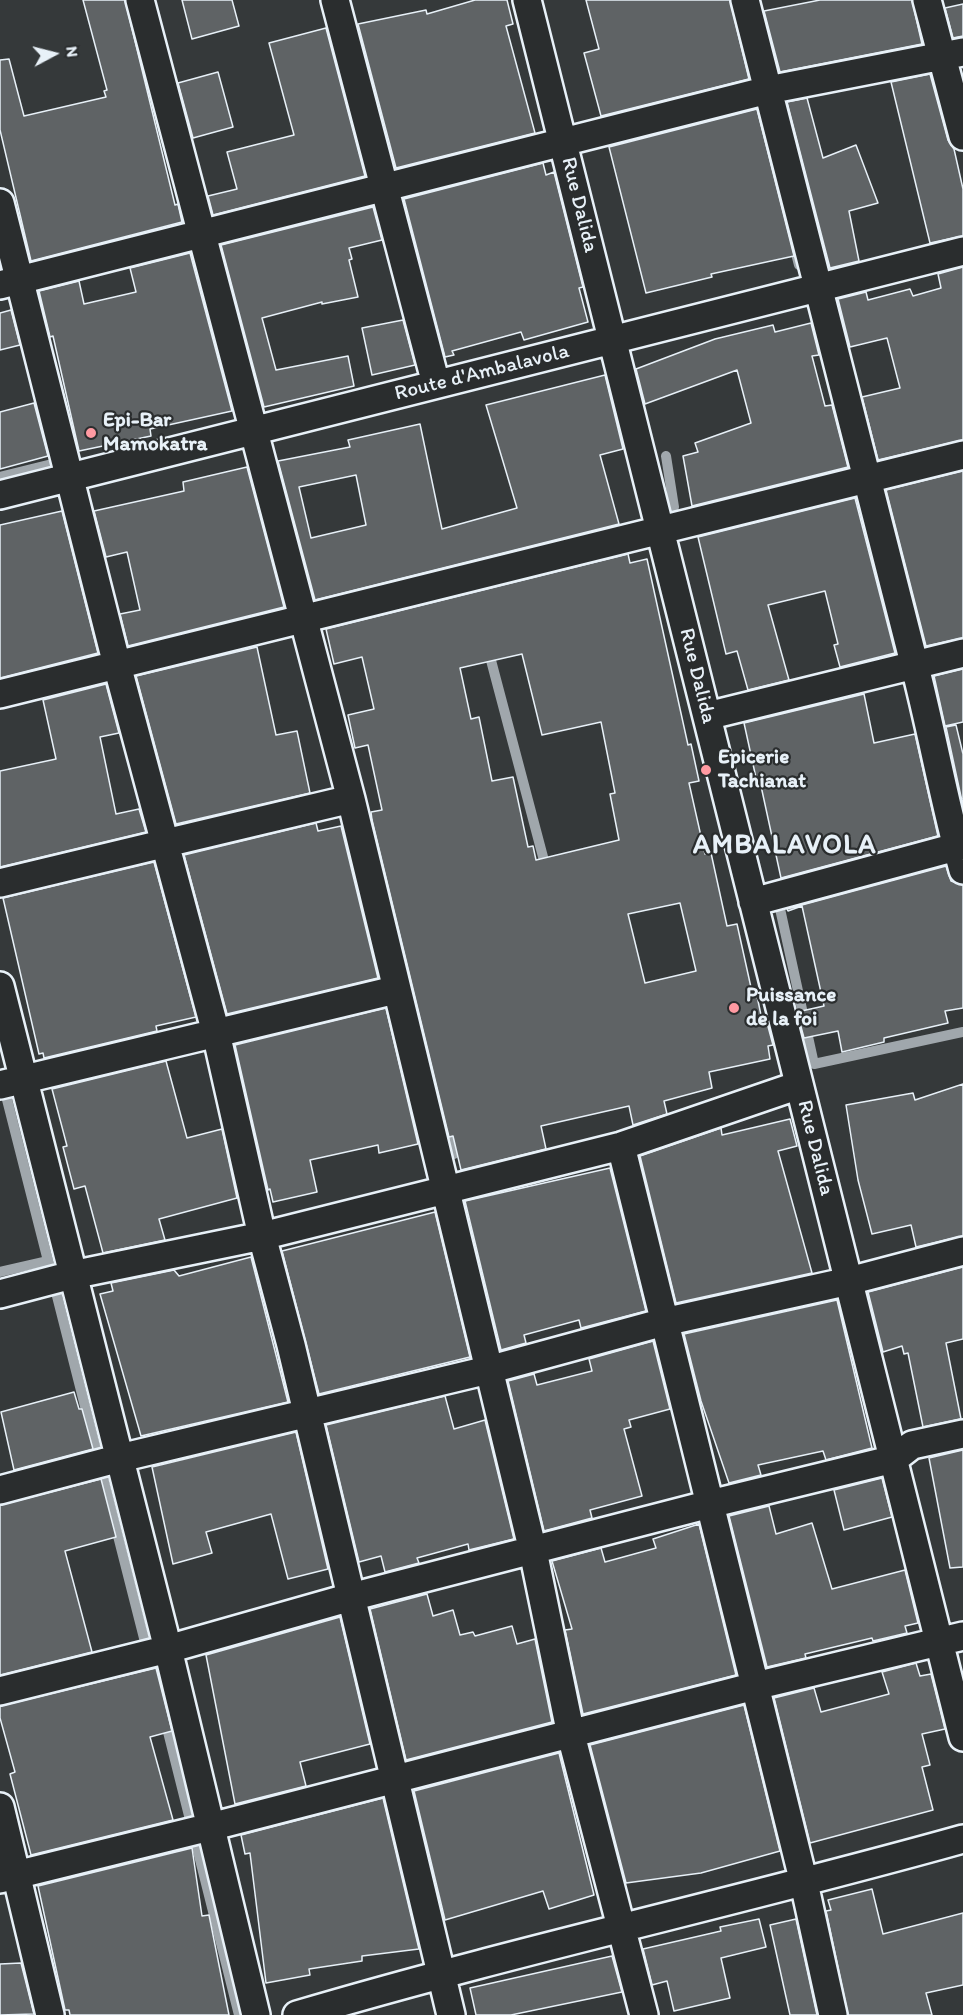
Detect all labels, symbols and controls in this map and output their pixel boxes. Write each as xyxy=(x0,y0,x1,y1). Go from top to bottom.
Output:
north arrow xyxy=(24,24,84,84)
text: N xyxy=(62,45,82,58)
street label: Rue Dalida xyxy=(555,155,603,255)
street label: Route d'Ambalavola xyxy=(392,339,572,407)
place label: Epi-Bar Mamokatra xyxy=(103,408,208,458)
marker: Epi-Bar Mamokatra xyxy=(84,426,98,440)
street label: Rue Dalida xyxy=(673,626,721,726)
place label: Epicerie Tachianat xyxy=(718,745,806,795)
marker: Epicerie Tachianat xyxy=(699,763,713,777)
district label: AMBALAVOLA xyxy=(693,830,877,862)
place label: Puissance de la foi xyxy=(746,983,836,1033)
marker: Puissance de la foi xyxy=(727,1001,741,1015)
street label: Rue Dalida xyxy=(791,1098,839,1198)

